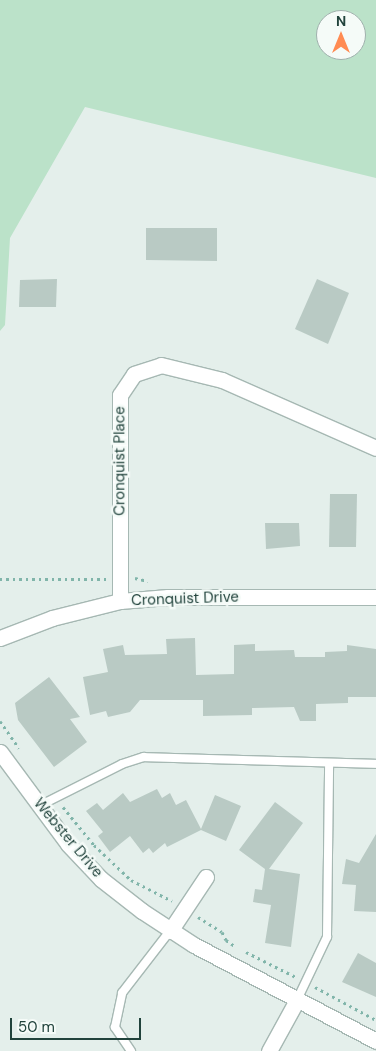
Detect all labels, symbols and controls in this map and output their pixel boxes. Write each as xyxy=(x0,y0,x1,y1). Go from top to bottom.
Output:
north arrow xyxy=(316,10,366,60)
text: N xyxy=(336,12,346,30)
street label: Cronquist Place xyxy=(111,406,129,516)
street label: Cronquist Drive xyxy=(131,588,239,610)
street label: Webster Drive xyxy=(30,795,106,881)
scale bar xyxy=(12,1008,144,1040)
text: 50 m xyxy=(18,1017,55,1037)

